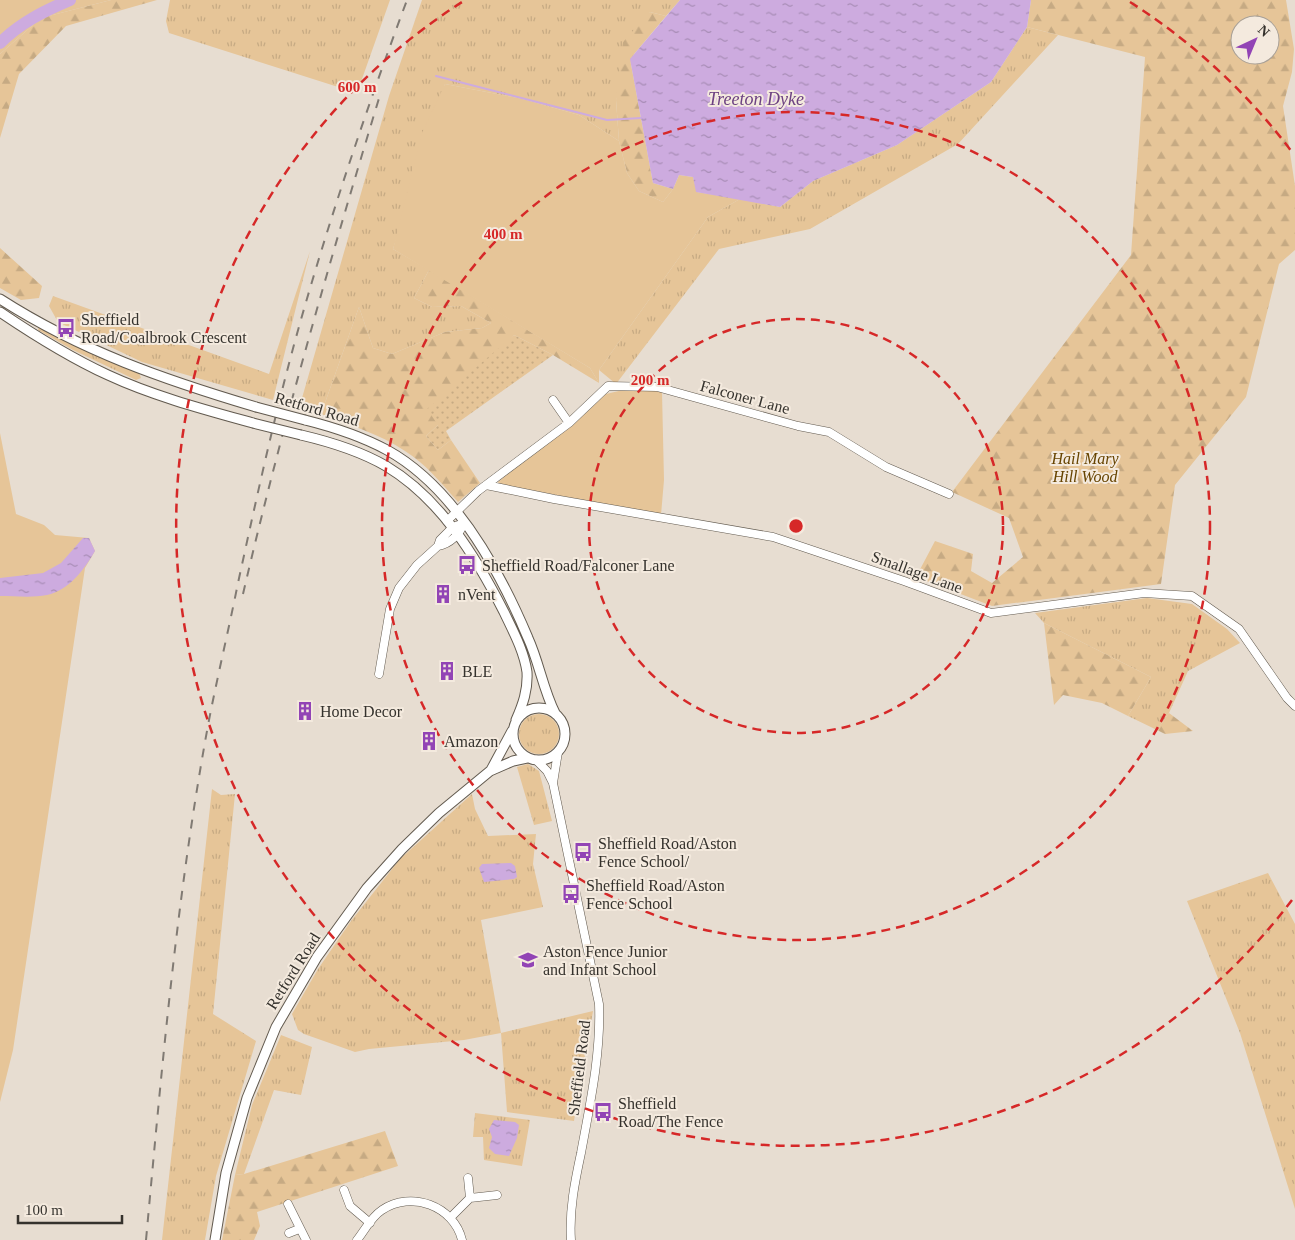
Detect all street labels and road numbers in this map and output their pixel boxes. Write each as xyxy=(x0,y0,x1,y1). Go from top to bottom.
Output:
street label: Falconer Lane xyxy=(698,377,792,417)
street label: Retford Road xyxy=(273,389,361,429)
street label: Smallage Lane xyxy=(869,548,965,597)
street label: Retford Road xyxy=(263,930,323,1012)
street label: Sheffield Road xyxy=(565,1019,593,1117)

